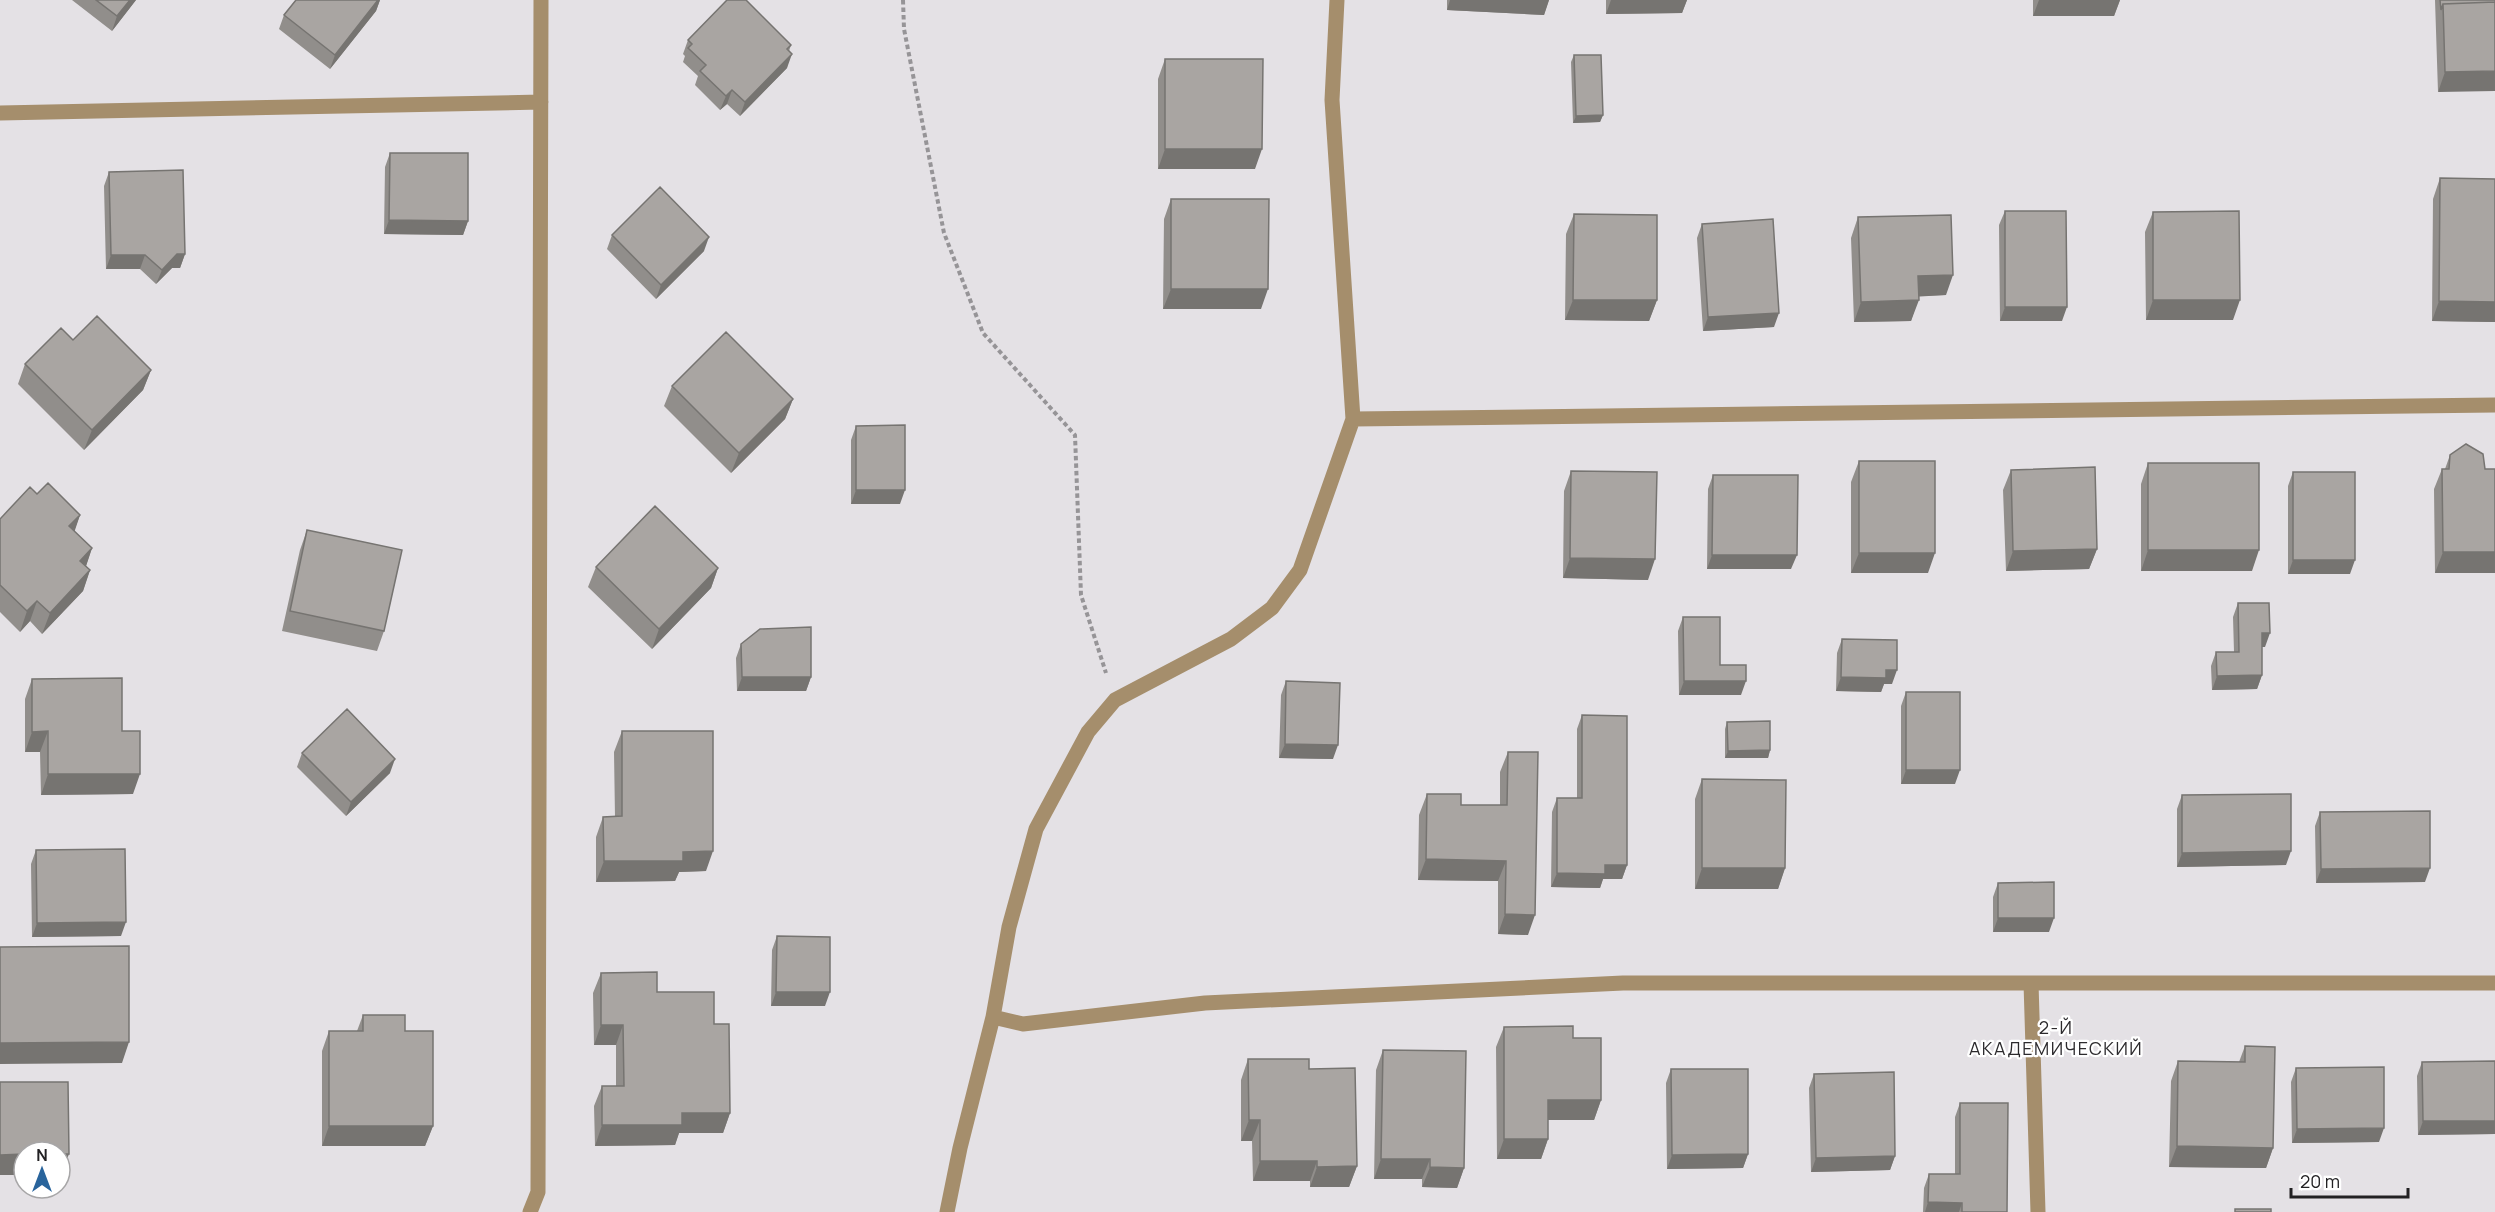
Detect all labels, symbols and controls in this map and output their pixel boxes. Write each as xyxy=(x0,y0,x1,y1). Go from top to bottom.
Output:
district label: 2-Й АКАДЕМИЧЕСКИЙ xyxy=(1969,1015,2143,1060)
north arrow xyxy=(12,1140,72,1200)
text: N xyxy=(36,1144,48,1166)
scale bar xyxy=(2291,1161,2408,1199)
text: 20 m xyxy=(2300,1169,2340,1193)

